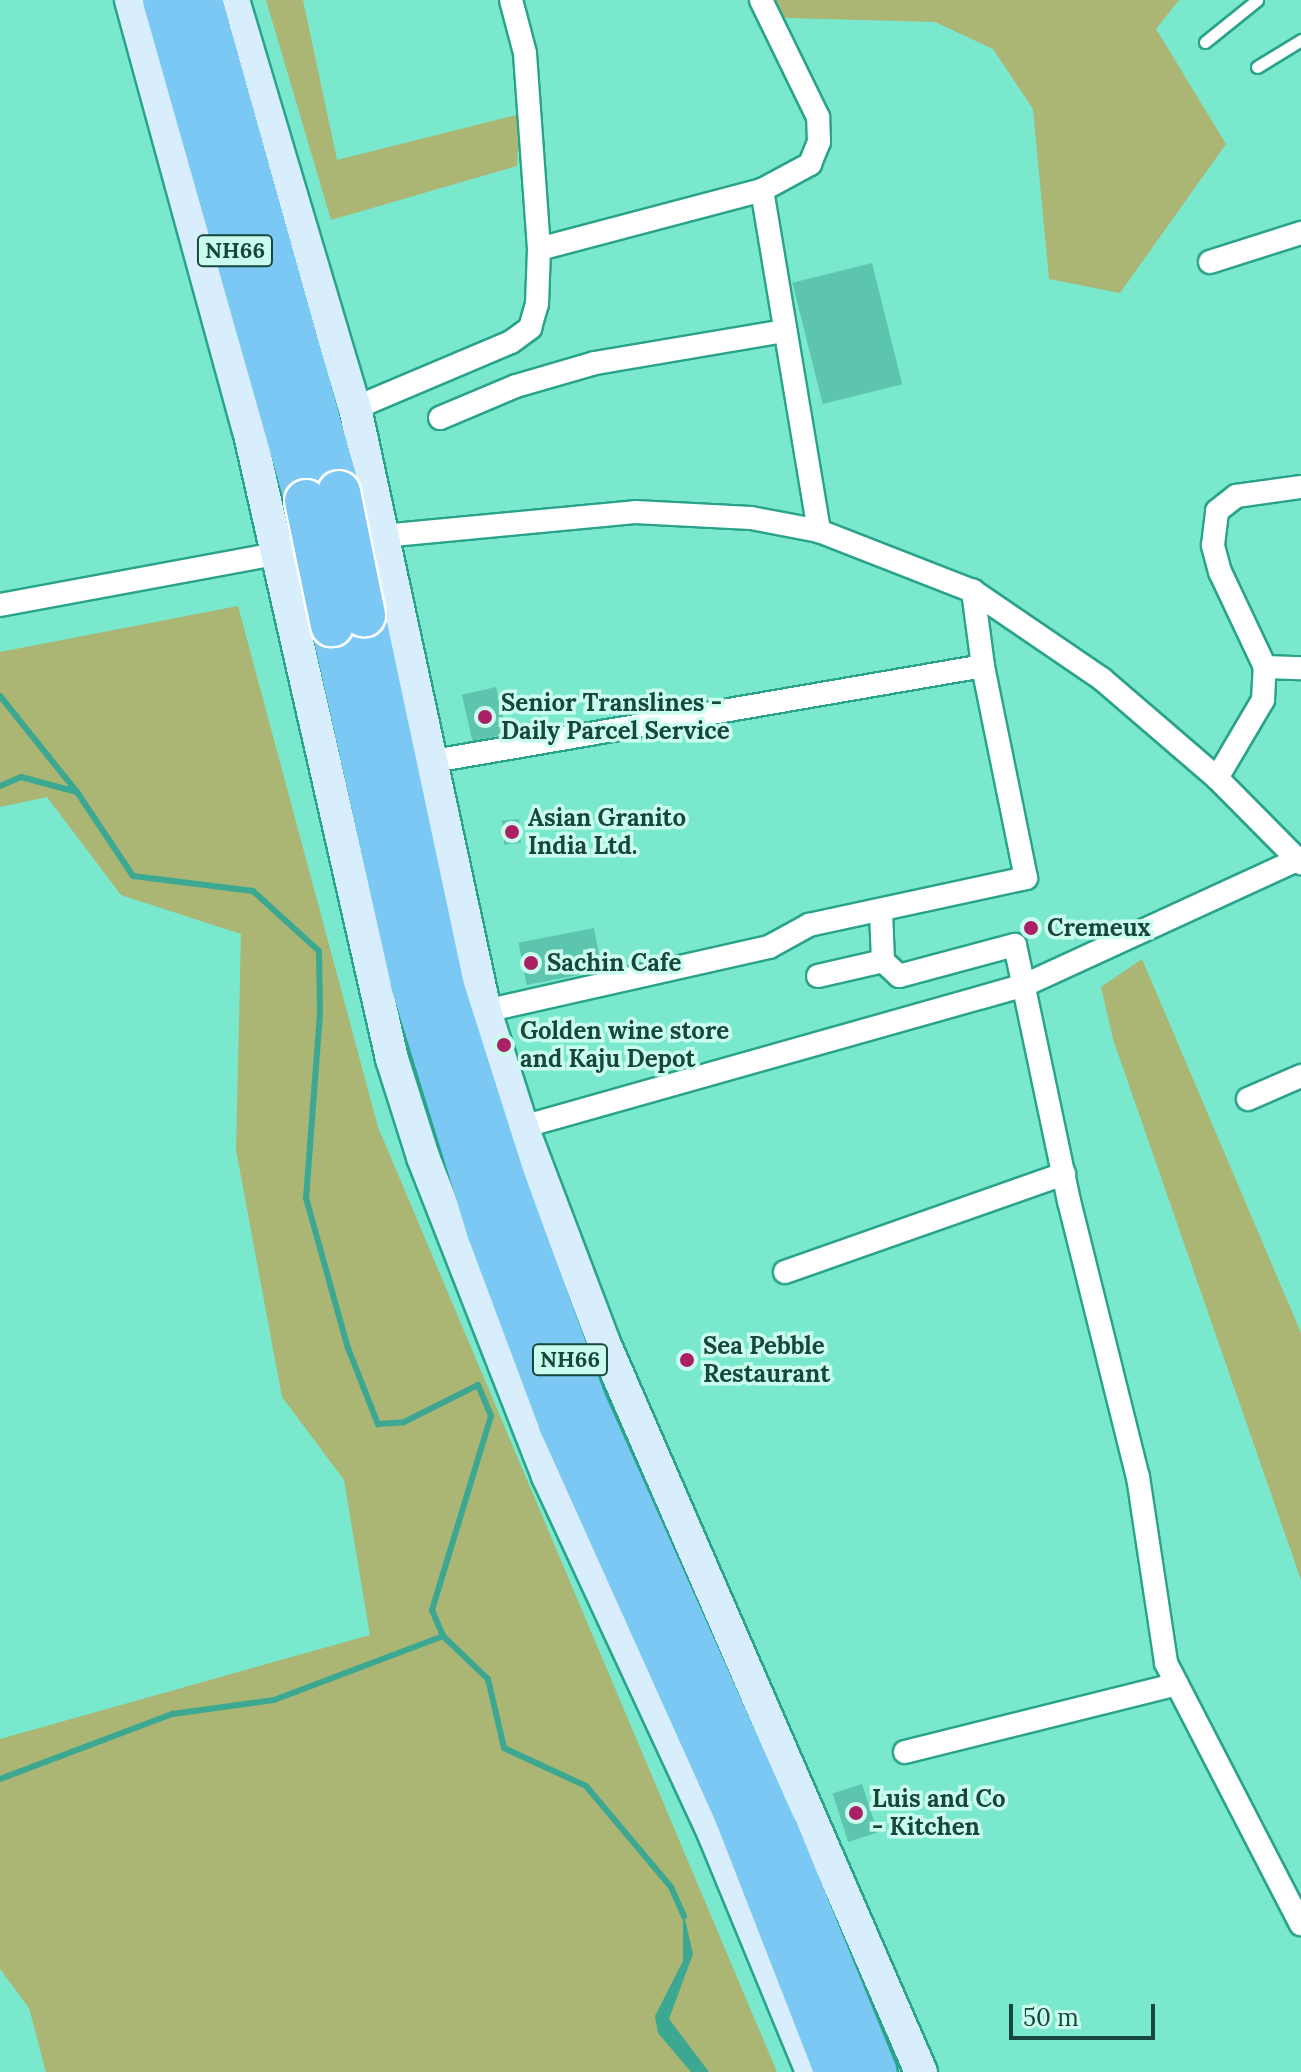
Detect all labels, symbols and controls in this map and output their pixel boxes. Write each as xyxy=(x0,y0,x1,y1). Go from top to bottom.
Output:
road number: NH66 xyxy=(195,233,275,269)
place label: Senior Translines - Daily Parcel Service xyxy=(501,689,730,745)
marker: Senior Translines - Daily Parcel Service xyxy=(476,708,494,726)
place label: Asian Granito India Ltd. xyxy=(528,804,686,860)
marker: Asian Granito India Ltd. xyxy=(503,823,521,841)
place label: Cremeux xyxy=(1047,914,1151,942)
marker: Cremeux xyxy=(1022,919,1040,937)
place label: Sachin Cafe xyxy=(547,949,681,977)
marker: Sachin Cafe xyxy=(522,954,540,972)
place label: Golden wine store and Kaju Depot xyxy=(520,1017,729,1073)
marker: Golden wine store and Kaju Depot xyxy=(495,1036,513,1054)
place label: Sea Pebble Restaurant xyxy=(703,1332,830,1388)
road number: NH66 xyxy=(530,1342,610,1378)
marker: Sea Pebble Restaurant xyxy=(678,1351,696,1369)
place label: Luis and Co - Kitchen xyxy=(872,1785,1006,1841)
marker: Luis and Co - Kitchen xyxy=(847,1804,865,1822)
scale bar xyxy=(1013,1988,1159,2038)
text: 50 m xyxy=(1023,2002,1079,2033)

